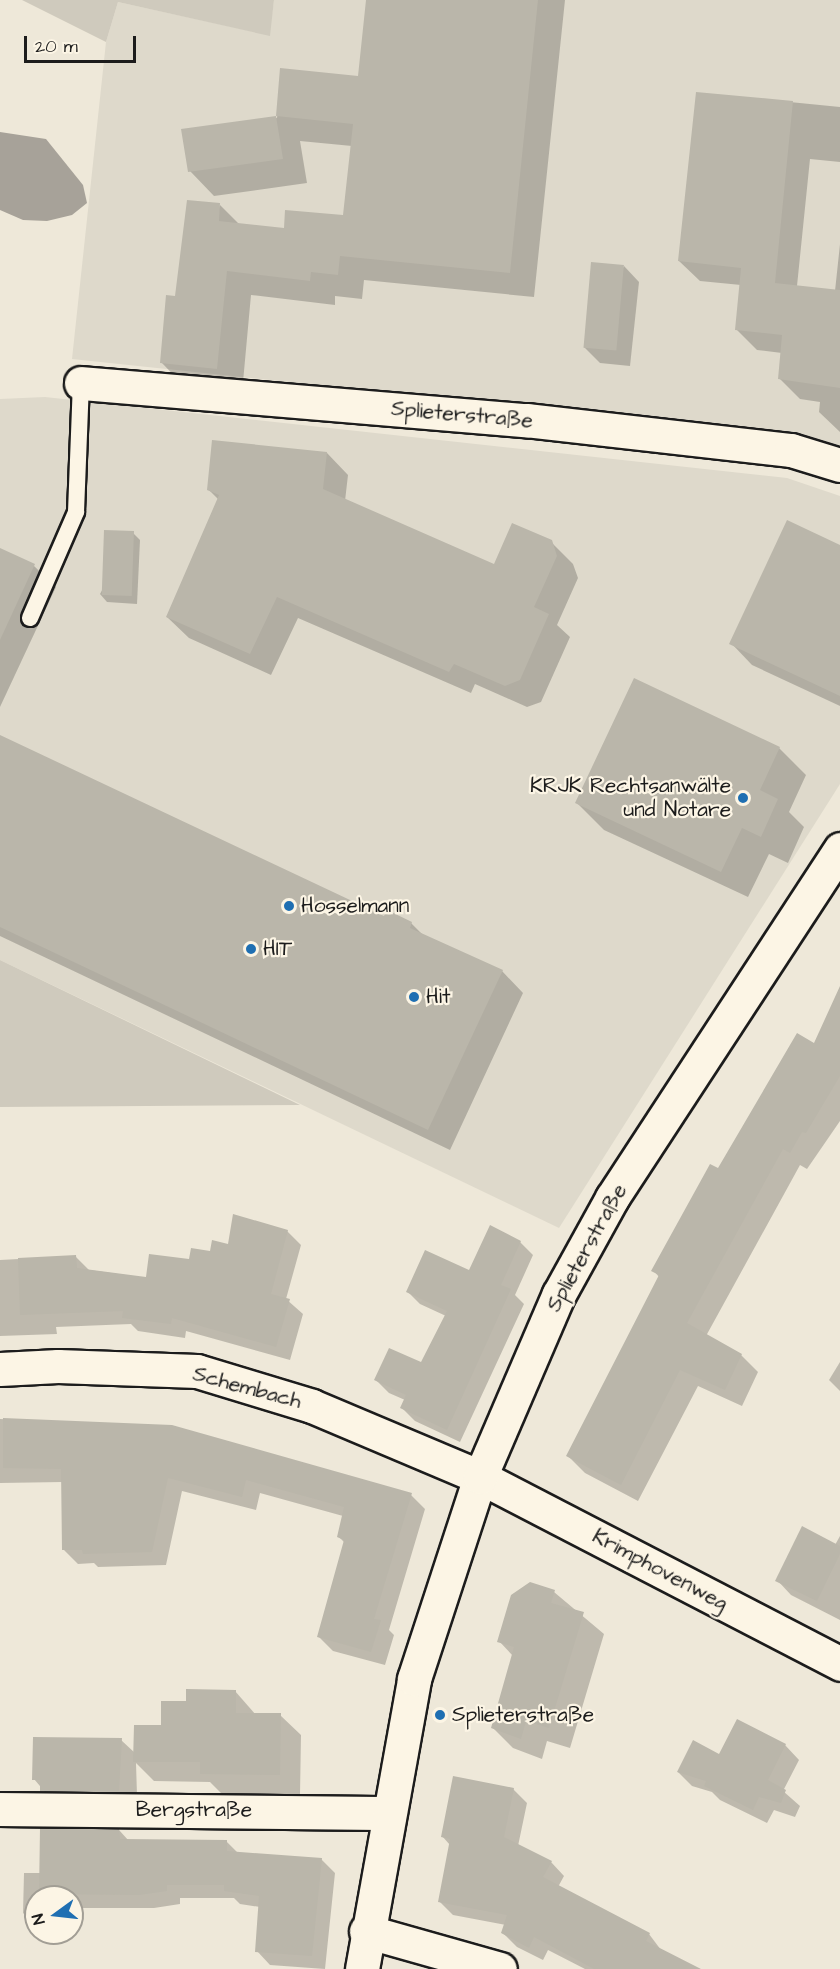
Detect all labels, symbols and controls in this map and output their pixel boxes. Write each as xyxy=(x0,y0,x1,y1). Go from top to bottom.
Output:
scale bar xyxy=(27,24,140,62)
text: 20 m xyxy=(35,34,78,59)
street label: Splieterstraße xyxy=(390,396,534,434)
place label: KRJK Rechtsanwälte und Notare xyxy=(530,773,731,823)
marker: KRJK Rechtsanwälte und Notare xyxy=(736,791,750,805)
place label: Hosselmann xyxy=(301,893,409,919)
marker: Hosselmann xyxy=(282,899,296,913)
place label: HIT xyxy=(263,936,292,962)
marker: HIT xyxy=(244,942,258,956)
place label: Hit xyxy=(426,984,450,1010)
marker: Hit xyxy=(407,990,421,1004)
street label: Splieterstraße xyxy=(542,1180,632,1316)
street label: Schembach xyxy=(190,1361,304,1415)
street label: Krimphovenweg xyxy=(588,1524,732,1616)
place label: Splieterstraße xyxy=(452,1702,594,1728)
marker: Splieterstraße xyxy=(433,1708,447,1722)
street label: Bergstraße xyxy=(136,1797,252,1823)
north arrow xyxy=(24,1885,84,1945)
text: N xyxy=(27,1911,50,1927)

